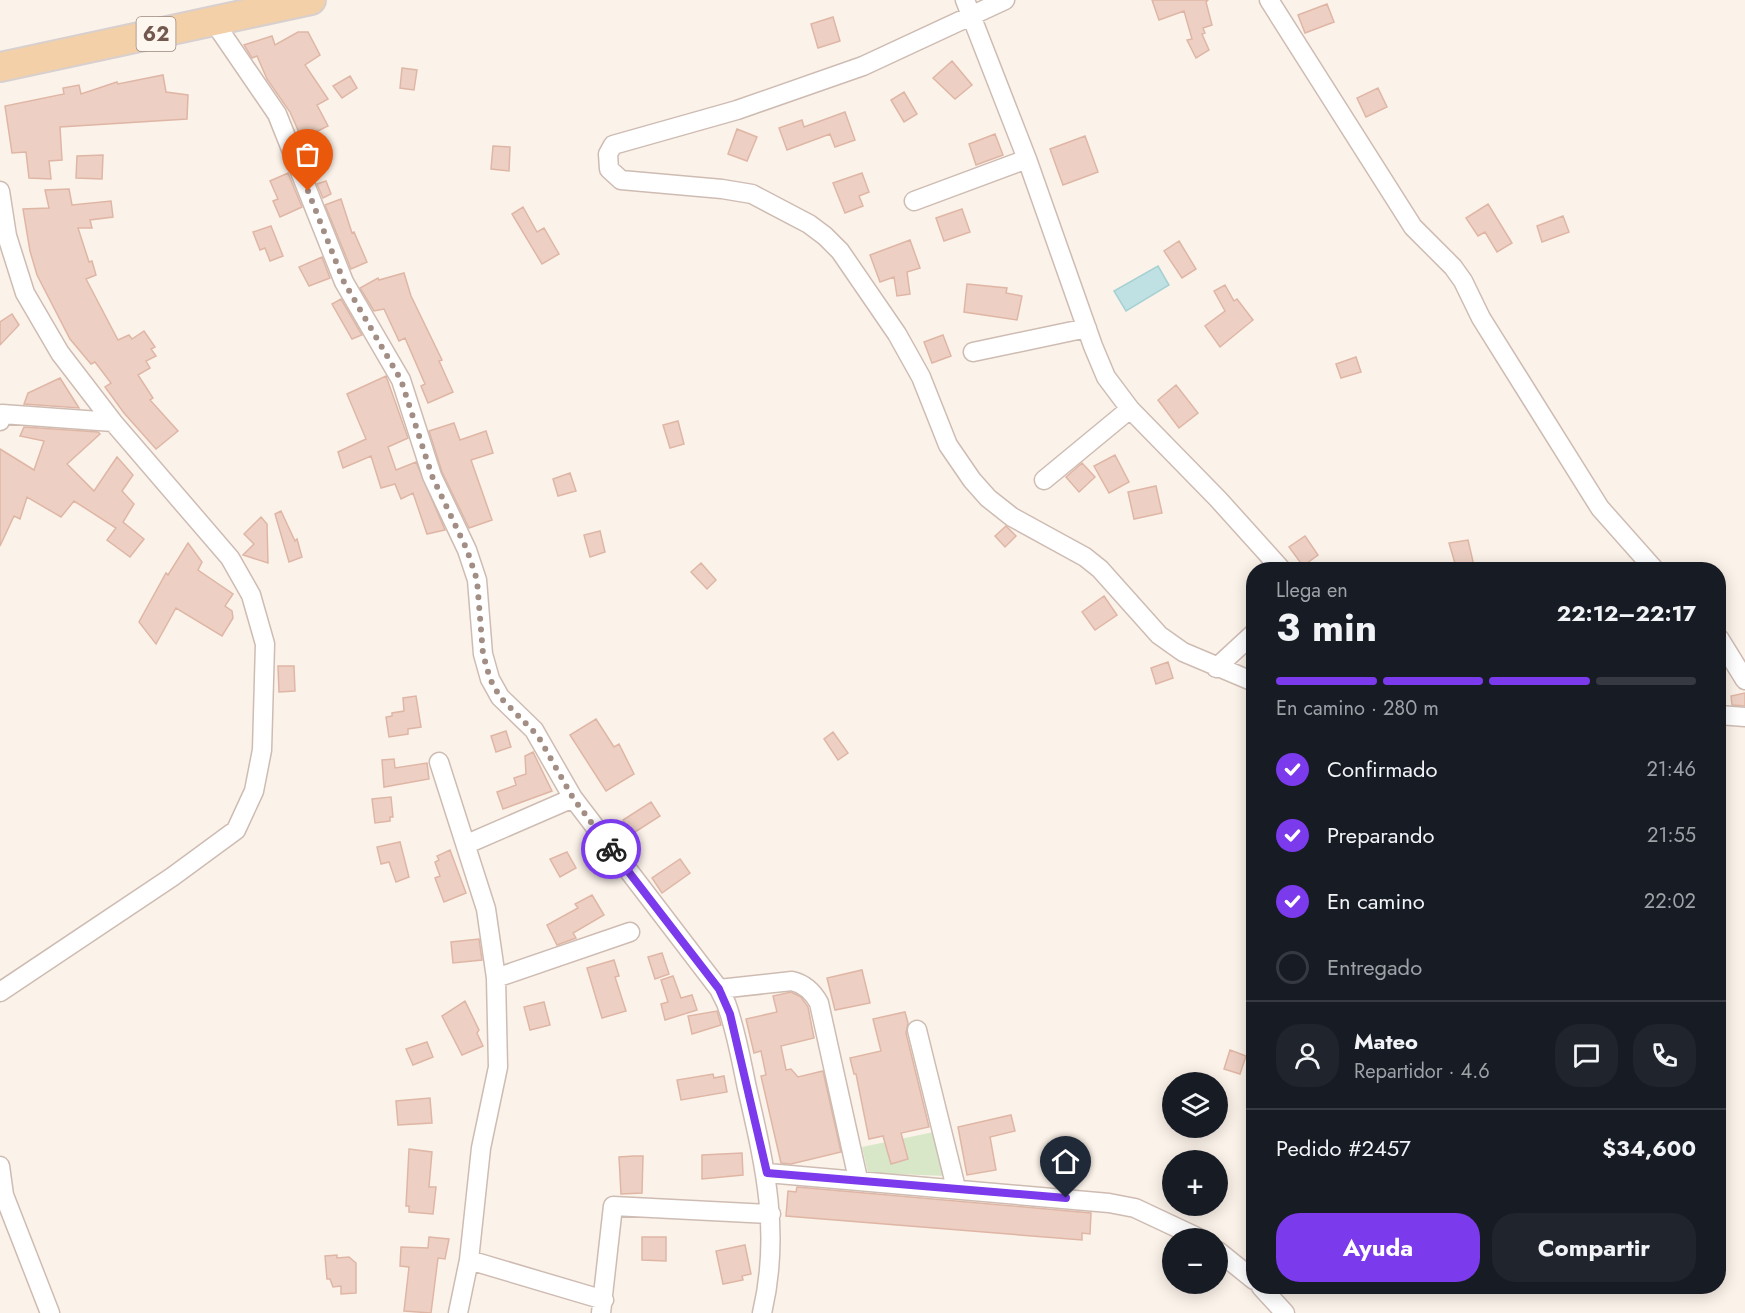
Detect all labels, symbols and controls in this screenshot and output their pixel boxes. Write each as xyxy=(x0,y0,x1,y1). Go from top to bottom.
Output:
road number: 62 xyxy=(136,17,176,51)
pin xyxy=(282,129,333,191)
icon: bag xyxy=(291,138,324,171)
text: Llega en xyxy=(1276,576,1348,605)
text: 22:12–22:17 xyxy=(1557,597,1696,629)
text: 3 min xyxy=(1276,599,1377,656)
text: En camino · 280 m xyxy=(1276,694,1439,723)
icon: check xyxy=(1276,753,1309,786)
text: Confirmado xyxy=(1327,753,1437,785)
text: 21:46 xyxy=(1646,755,1696,784)
courier xyxy=(581,819,641,879)
icon: check xyxy=(1276,819,1309,852)
text: Preparando xyxy=(1327,819,1435,851)
text: 21:55 xyxy=(1647,821,1696,850)
icon: bike xyxy=(595,833,628,866)
icon: check xyxy=(1276,885,1309,918)
text: En camino xyxy=(1327,885,1425,917)
text: 22:02 xyxy=(1644,887,1696,916)
text: Entregado xyxy=(1327,951,1422,983)
button: person xyxy=(1276,1024,1339,1087)
button: chat xyxy=(1555,1024,1618,1087)
button: phone xyxy=(1633,1024,1696,1087)
text: Mateo xyxy=(1354,1025,1418,1057)
text: Repartidor · 4.6 xyxy=(1354,1057,1490,1086)
map controls xyxy=(1162,1072,1228,1294)
button: layers xyxy=(1162,1072,1228,1138)
text: Pedido #2457 xyxy=(1276,1132,1411,1164)
text: $34,600 xyxy=(1602,1132,1696,1164)
pin xyxy=(1040,1136,1091,1198)
icon: home xyxy=(1049,1145,1082,1178)
button: + xyxy=(1162,1150,1228,1216)
button: Ayuda xyxy=(1276,1213,1480,1282)
button: Compartir xyxy=(1492,1213,1696,1282)
button: − xyxy=(1162,1228,1228,1294)

